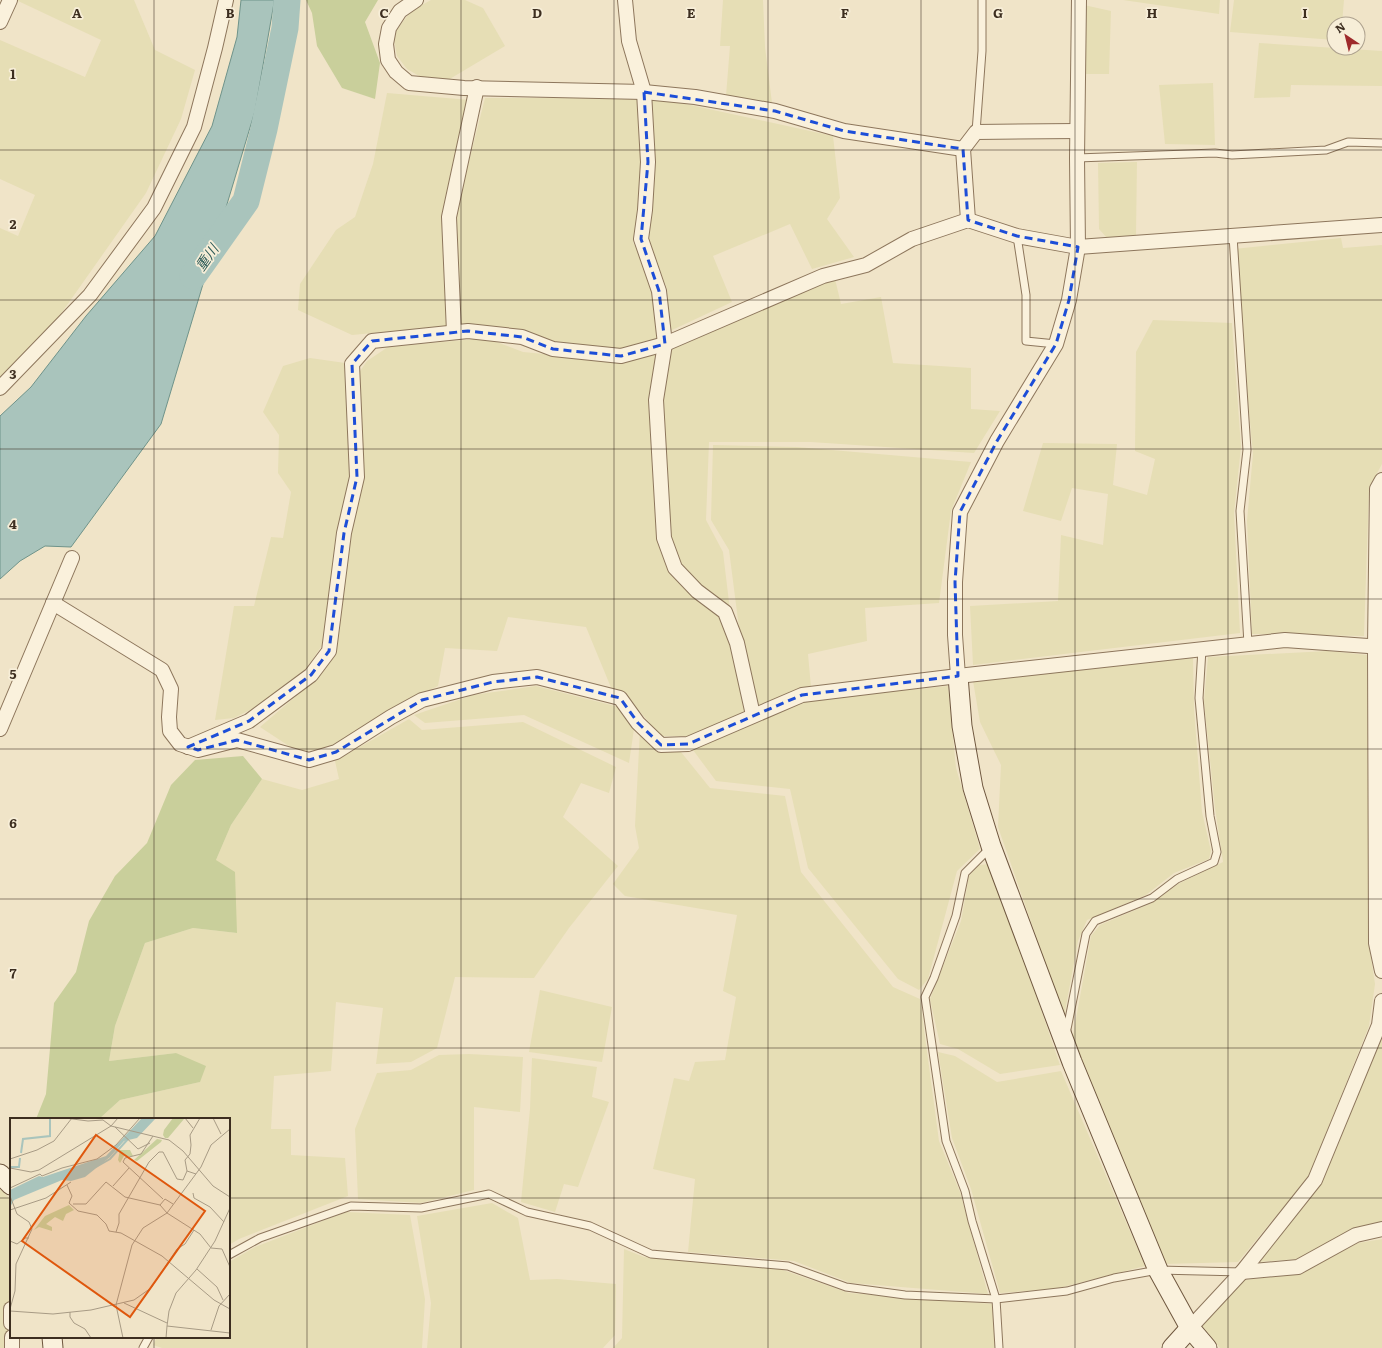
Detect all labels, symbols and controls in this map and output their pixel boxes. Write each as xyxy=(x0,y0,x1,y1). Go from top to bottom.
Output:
text: A xyxy=(72,3,82,22)
text: B xyxy=(226,3,235,22)
text: C xyxy=(379,3,389,22)
text: D xyxy=(532,3,542,22)
text: E xyxy=(687,3,696,22)
text: F xyxy=(841,3,849,22)
text: G xyxy=(993,3,1003,22)
text: H xyxy=(1147,3,1158,22)
text: I xyxy=(1302,3,1308,22)
north arrow xyxy=(1326,16,1366,56)
text: N xyxy=(1331,18,1348,36)
text: 1 xyxy=(10,64,16,83)
text: 2 xyxy=(10,214,17,233)
water label: 重川 xyxy=(190,238,223,274)
text: 3 xyxy=(9,364,17,383)
text: 4 xyxy=(9,514,17,533)
text: 5 xyxy=(9,664,17,683)
text: 6 xyxy=(9,813,17,832)
text: 7 xyxy=(9,963,17,982)
inset map xyxy=(10,1118,230,1338)

